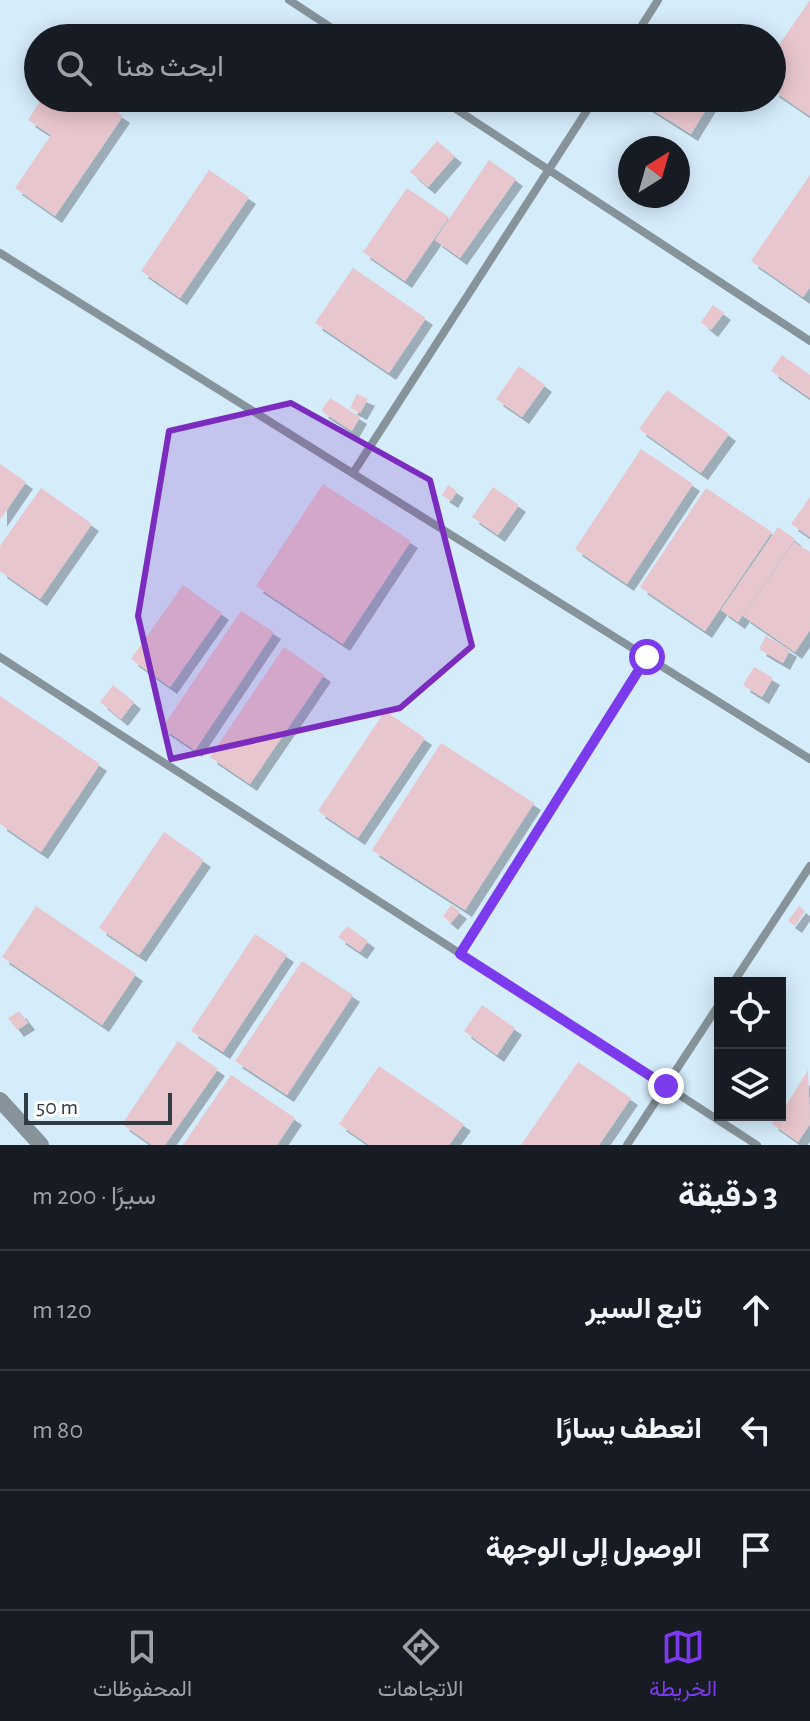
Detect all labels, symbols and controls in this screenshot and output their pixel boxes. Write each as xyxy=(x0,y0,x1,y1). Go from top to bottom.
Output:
search box xyxy=(24,24,786,112)
icon: search xyxy=(52,46,96,90)
text: ابحث هنا xyxy=(116,52,224,82)
north arrow xyxy=(618,136,690,208)
route start xyxy=(629,639,665,675)
map controls xyxy=(714,977,786,1121)
button: locate xyxy=(714,977,786,1049)
button: layers xyxy=(714,1049,786,1121)
route end xyxy=(648,1068,684,1104)
scale bar xyxy=(24,1089,172,1125)
text: 50 m xyxy=(36,1096,78,1118)
text: 3 دقيقة xyxy=(678,1179,778,1213)
text: سيرًا · 200 m xyxy=(32,1183,156,1209)
icon: ahead xyxy=(734,1288,778,1332)
text: تابع السير xyxy=(586,1294,702,1324)
text: 120 m xyxy=(32,1297,92,1323)
icon: left xyxy=(734,1408,778,1452)
text: انعطف يسارًا xyxy=(555,1414,702,1444)
text: 80 m xyxy=(32,1417,83,1443)
icon: arrive xyxy=(734,1528,778,1572)
text: الوصول إلى الوجهة xyxy=(486,1534,702,1564)
tab: المحفوظات xyxy=(93,1625,192,1708)
tab: الاتجاهات xyxy=(378,1625,463,1708)
tab: الخريطة xyxy=(649,1625,717,1708)

